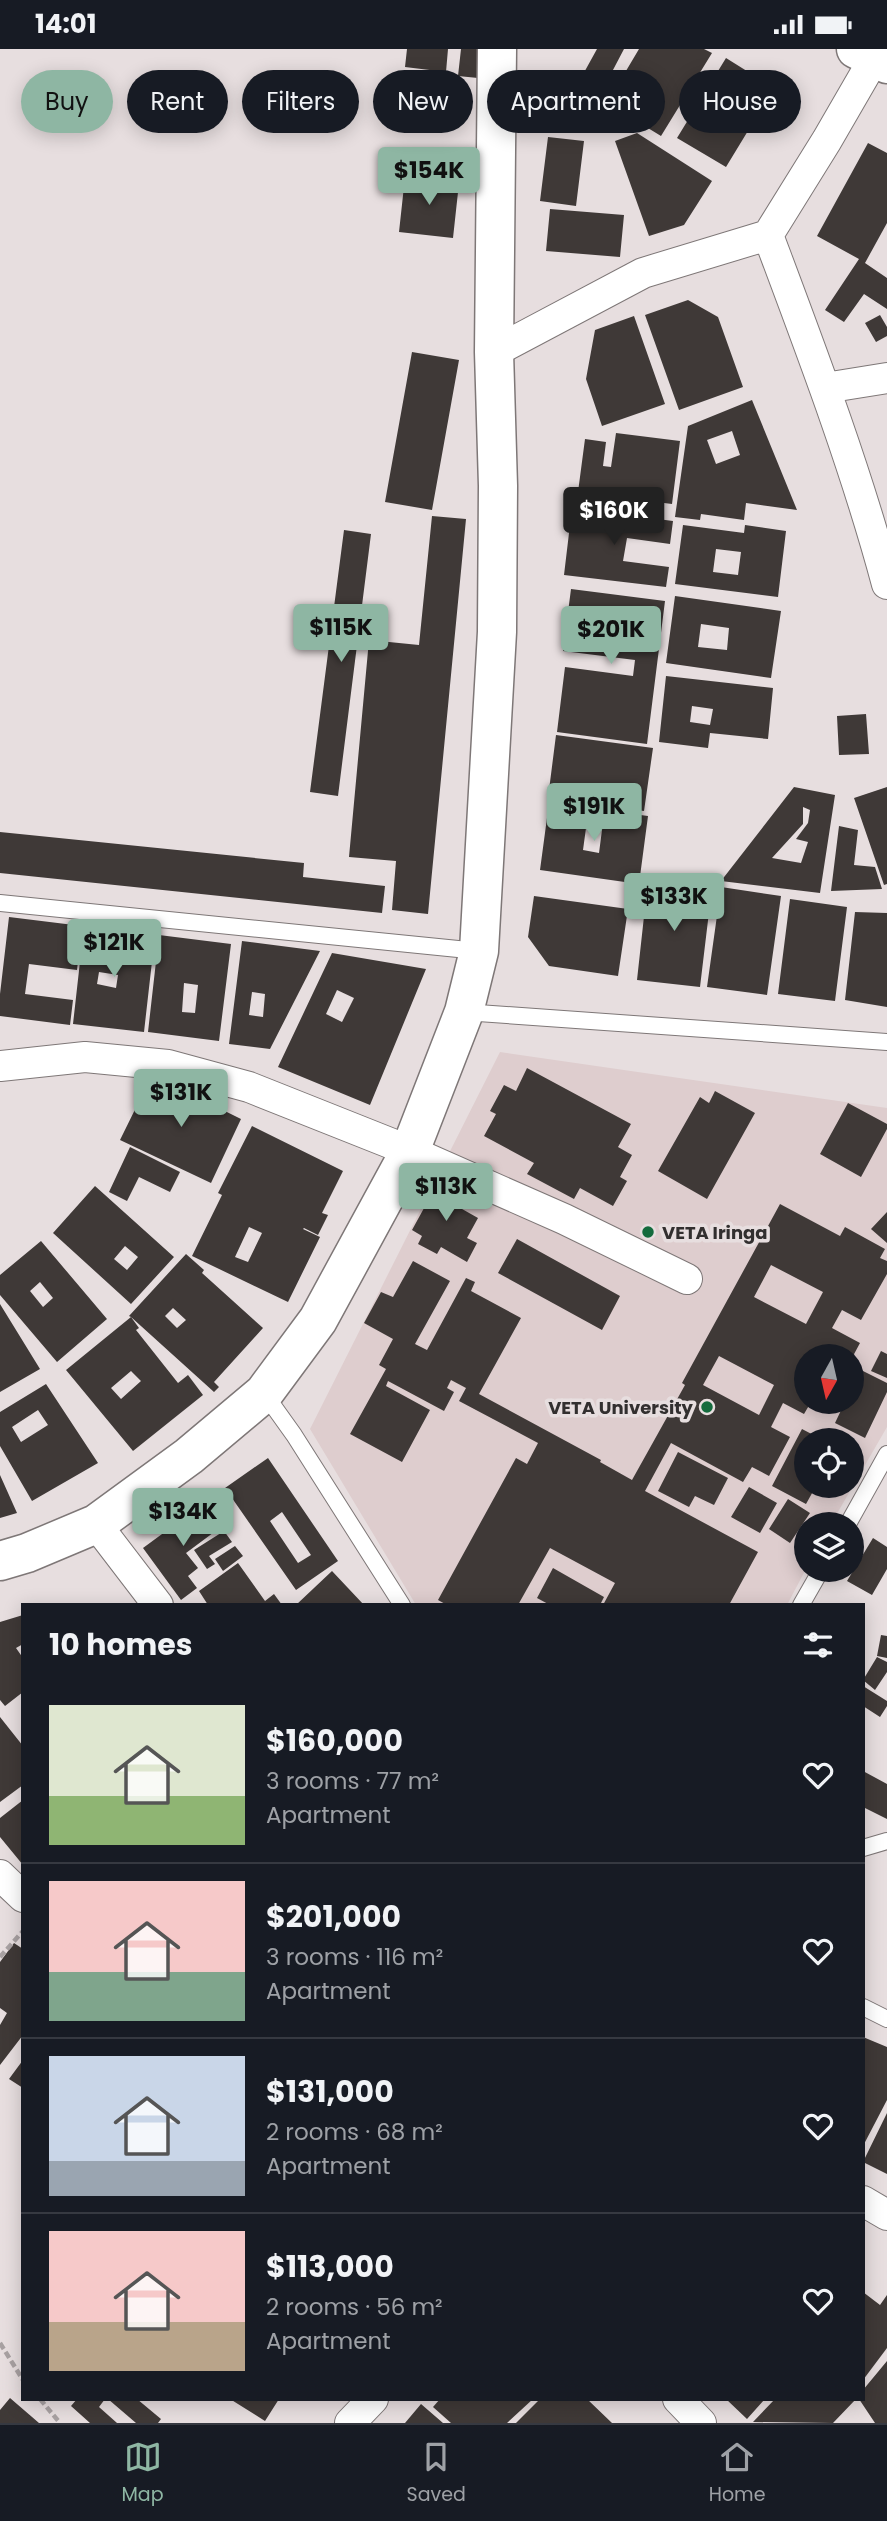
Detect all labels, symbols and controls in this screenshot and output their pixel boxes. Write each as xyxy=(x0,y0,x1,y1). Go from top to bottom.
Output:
text: 14:01 xyxy=(35,6,97,42)
chip: Buy xyxy=(21,70,113,133)
chip: Rent xyxy=(127,70,228,133)
chip: Filters xyxy=(242,70,359,133)
chip: New xyxy=(373,70,473,133)
chip: Apartment xyxy=(487,70,665,133)
chip: House xyxy=(679,70,801,133)
pin: $154K xyxy=(380,148,478,207)
text: $154K xyxy=(394,154,464,186)
pin: $160K xyxy=(565,487,663,547)
text: $160K xyxy=(579,494,649,526)
pin: $115K xyxy=(292,605,390,664)
pin: $201K xyxy=(562,607,660,666)
text: $115K xyxy=(309,611,373,643)
text: $201K xyxy=(577,613,645,645)
pin: $191K xyxy=(545,783,643,843)
text: $191K xyxy=(563,790,625,822)
pin: $133K xyxy=(625,873,723,933)
text: $133K xyxy=(640,880,708,912)
pin: $121K xyxy=(65,919,163,979)
text: $121K xyxy=(83,926,145,958)
pin: $131K xyxy=(132,1069,230,1129)
text: $131K xyxy=(150,1076,212,1108)
pin: $113K xyxy=(397,1163,495,1223)
text: $113K xyxy=(415,1170,477,1202)
place label: VETA Iringa xyxy=(662,1220,768,1245)
marker: VETA Iringa xyxy=(640,1224,656,1240)
north arrow xyxy=(794,1344,864,1414)
map controls xyxy=(794,1344,864,1582)
place label: VETA University xyxy=(548,1395,694,1420)
marker: VETA University xyxy=(699,1399,715,1415)
button: locate xyxy=(794,1428,864,1498)
pin: $134K xyxy=(134,1489,232,1548)
text: $134K xyxy=(148,1495,218,1527)
button: layers xyxy=(794,1512,864,1582)
text: 10 homes xyxy=(49,1623,193,1666)
icon: filters xyxy=(799,1626,837,1664)
text: $160,000 xyxy=(266,1719,403,1762)
icon: home xyxy=(105,1733,189,1817)
icon: heart xyxy=(799,1756,837,1794)
text: 3 rooms · 77 m² xyxy=(266,1765,439,1797)
text: Apartment xyxy=(266,1799,391,1831)
text: $201,000 xyxy=(266,1895,401,1938)
icon: home xyxy=(105,1909,189,1993)
icon: heart xyxy=(799,1932,837,1970)
text: 3 rooms · 116 m² xyxy=(266,1941,443,1973)
text: Apartment xyxy=(266,1975,391,2007)
text: $131,000 xyxy=(266,2070,394,2113)
icon: home xyxy=(105,2084,189,2168)
icon: heart xyxy=(799,2107,837,2145)
text: 2 rooms · 68 m² xyxy=(266,2116,443,2148)
text: Apartment xyxy=(266,2150,391,2182)
text: $113,000 xyxy=(266,2245,394,2288)
icon: home xyxy=(105,2259,189,2343)
icon: heart xyxy=(799,2282,837,2320)
text: 2 rooms · 56 m² xyxy=(266,2291,443,2323)
text: Apartment xyxy=(266,2325,391,2357)
tab: Map xyxy=(121,2438,164,2509)
tab: Saved xyxy=(407,2438,466,2509)
tab: Home xyxy=(709,2438,765,2509)

